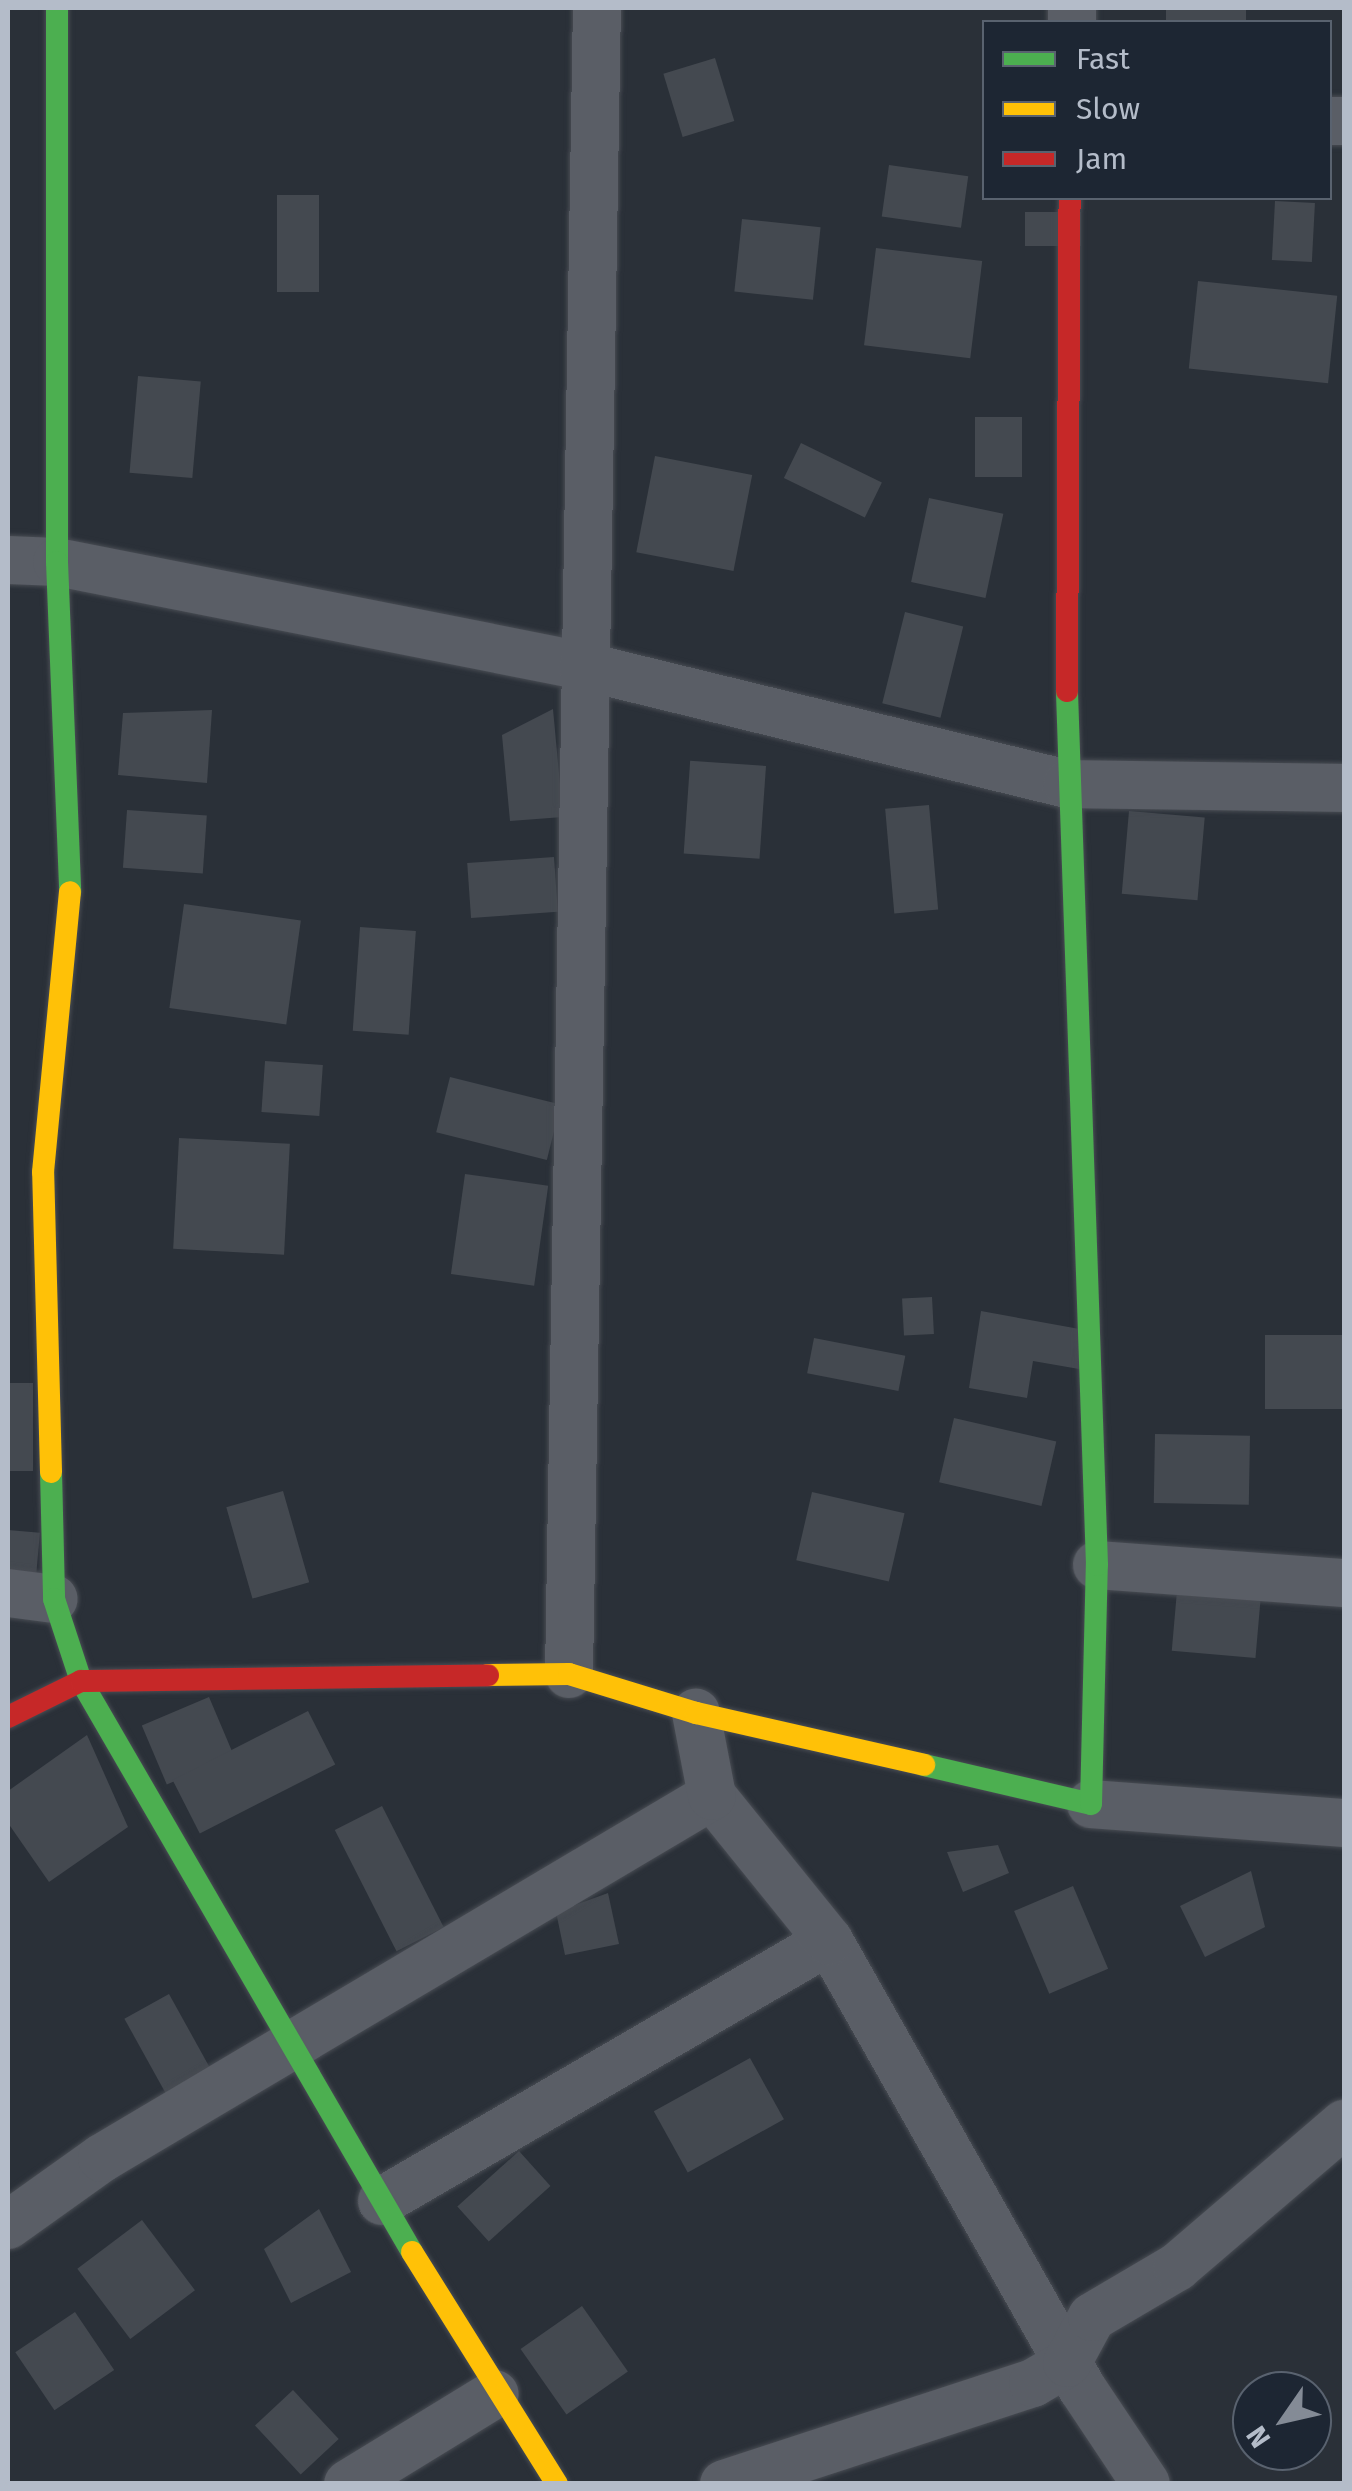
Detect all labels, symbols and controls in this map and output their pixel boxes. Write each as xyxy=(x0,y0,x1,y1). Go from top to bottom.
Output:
legend xyxy=(982,20,1332,200)
text: Fast xyxy=(1076,41,1130,77)
text: Slow xyxy=(1076,91,1140,127)
text: Jam xyxy=(1076,141,1127,177)
north arrow xyxy=(1232,2371,1332,2471)
text: N xyxy=(1240,2420,1277,2454)

